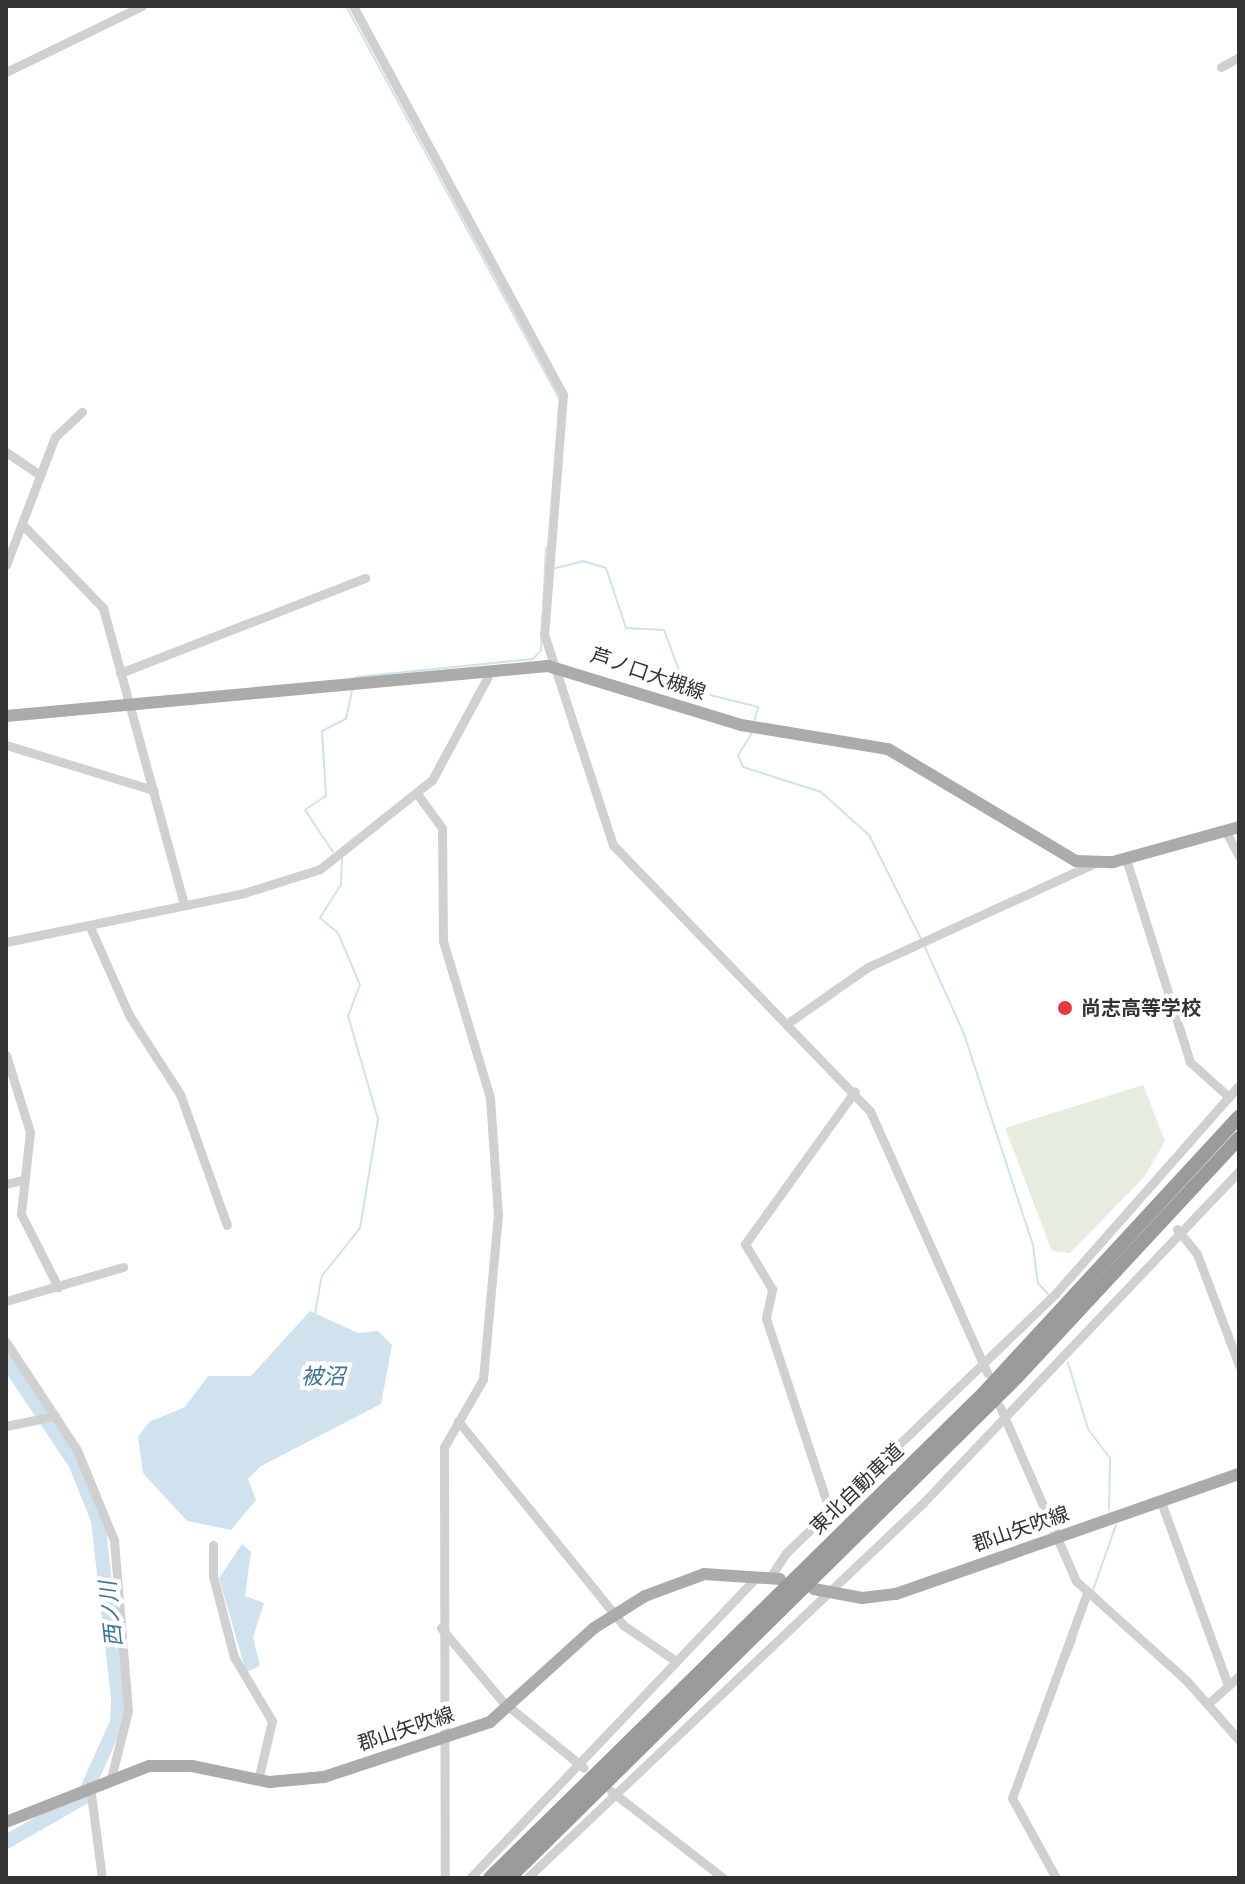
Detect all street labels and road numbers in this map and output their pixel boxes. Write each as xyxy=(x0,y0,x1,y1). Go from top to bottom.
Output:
street label: 芦ノ口大槻線 xyxy=(587,643,709,705)
street label: 東北自動車道 xyxy=(806,1439,908,1539)
street label: 郡山矢吹線 xyxy=(970,1501,1072,1557)
street label: 郡山矢吹線 xyxy=(355,1702,457,1756)

